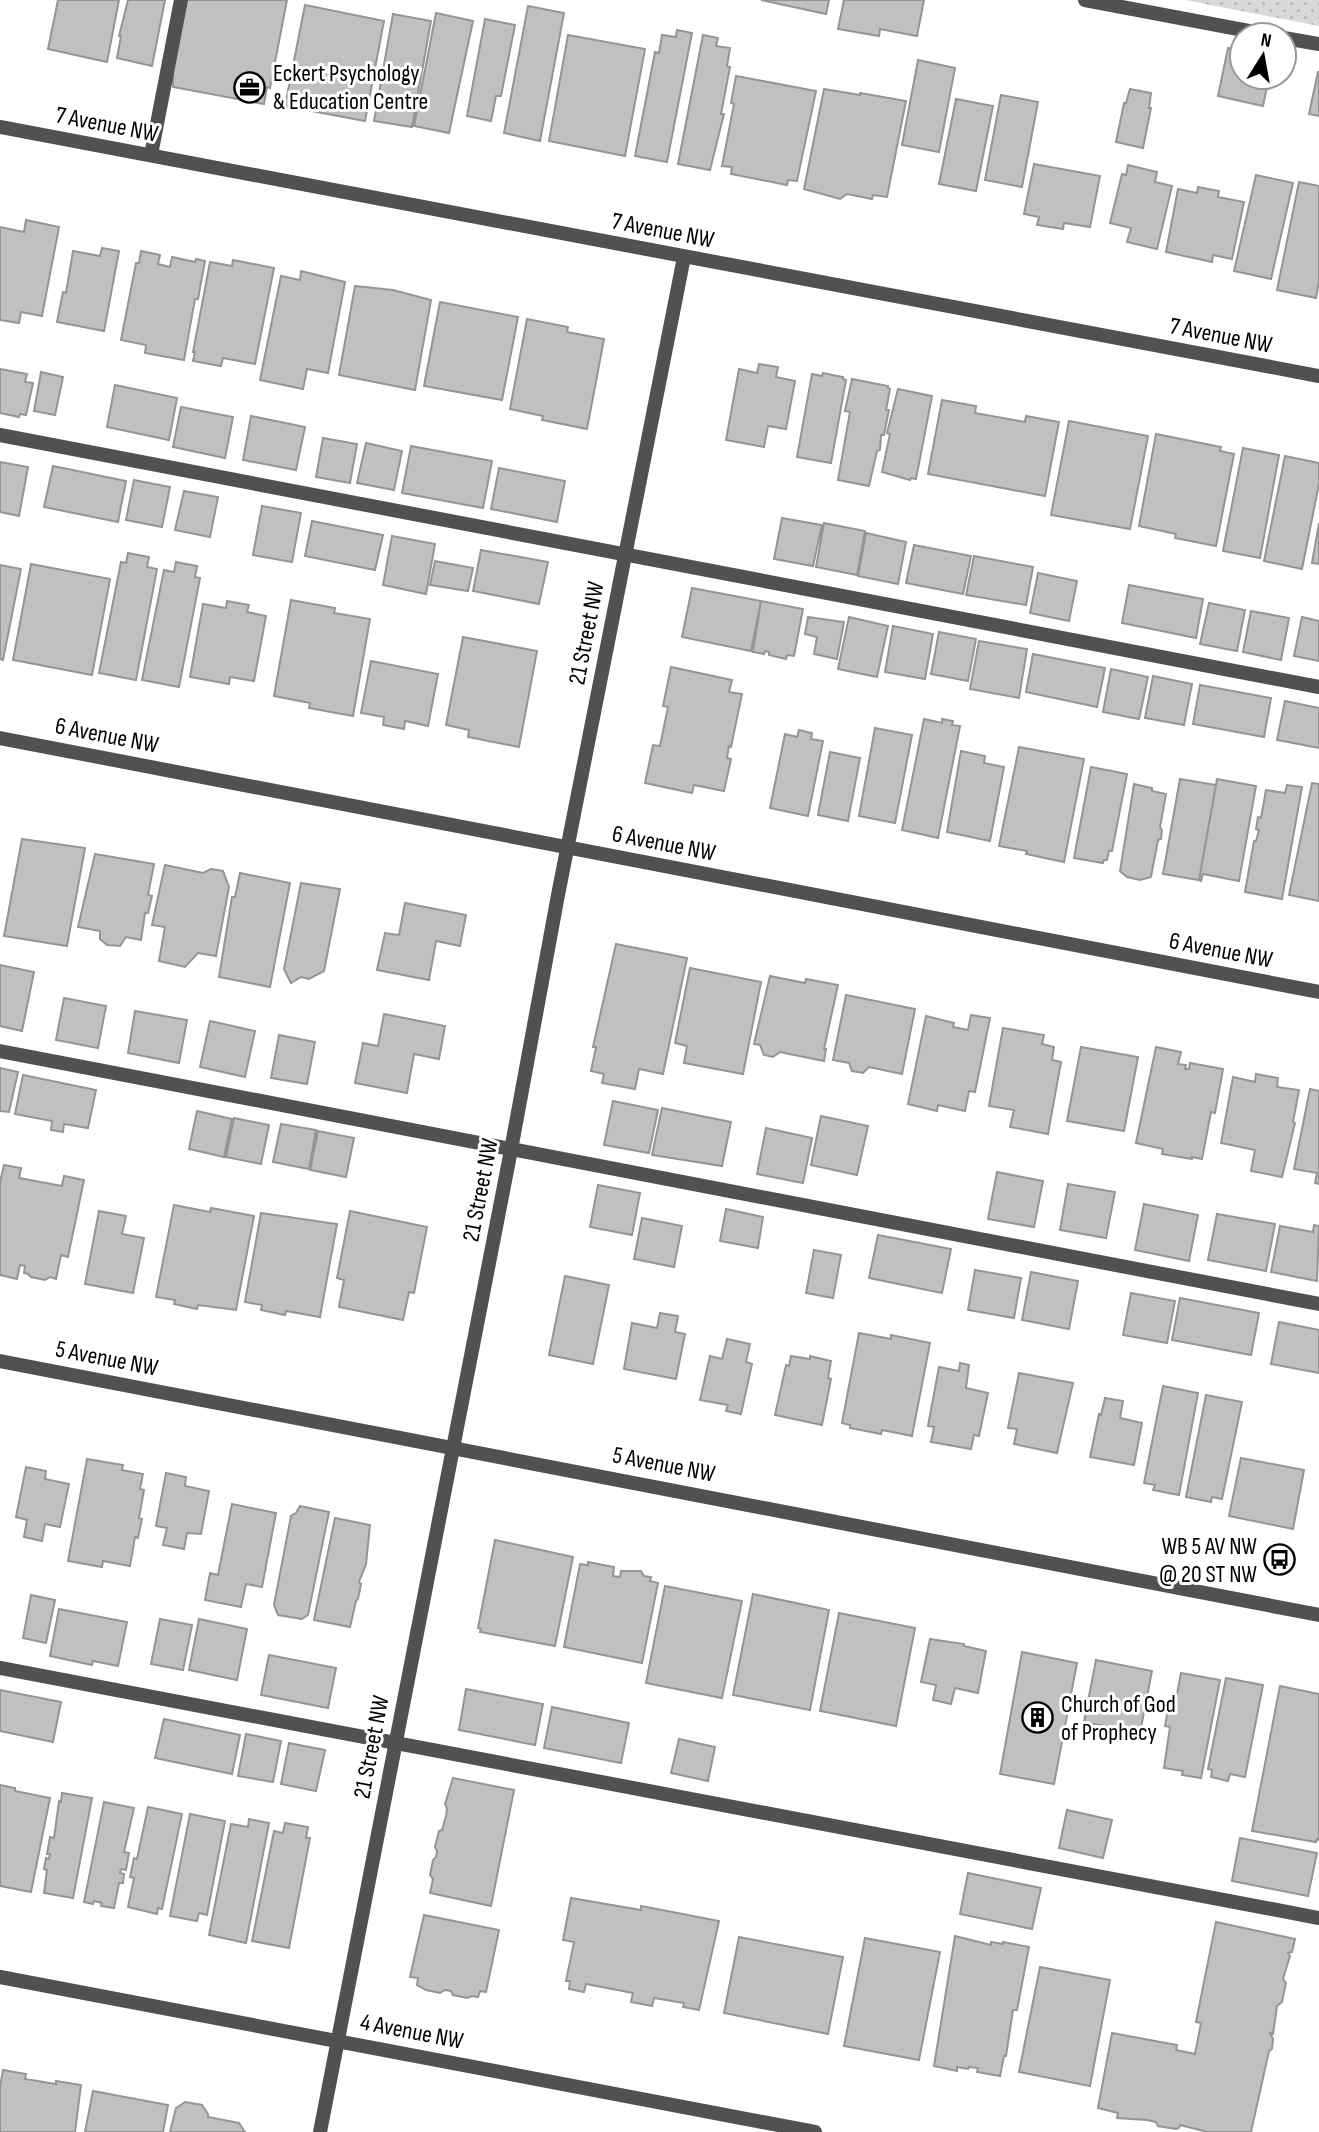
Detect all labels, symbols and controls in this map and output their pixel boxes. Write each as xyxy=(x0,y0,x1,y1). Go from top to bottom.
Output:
north arrow xyxy=(1228,21,1298,91)
text: N xyxy=(1259,29,1273,53)
place label: Eckert Psychology & Education Centre xyxy=(273,59,428,116)
office icon: Eckert Psychology & Education Centre xyxy=(233,70,267,104)
street label: 7 Avenue NW xyxy=(53,100,161,149)
street label: 7 Avenue NW xyxy=(609,206,717,255)
street label: 7 Avenue NW xyxy=(1167,311,1275,360)
street label: 21 Street NW xyxy=(562,579,611,687)
street label: 6 Avenue NW xyxy=(53,711,161,760)
street label: 6 Avenue NW xyxy=(610,819,718,868)
street label: 6 Avenue NW xyxy=(1167,926,1275,975)
street label: 21 Street NW xyxy=(456,1136,505,1244)
street label: 5 Avenue NW xyxy=(53,1334,161,1383)
street label: 5 Avenue NW xyxy=(610,1440,718,1489)
place label: WB 5 AV NW @ 20 ST NW xyxy=(1159,1532,1257,1589)
bus stop icon: WB 5 AV NW @ 20 ST NW xyxy=(1263,1543,1297,1577)
place label: Church of God of Prophecy xyxy=(1061,1690,1176,1747)
street label: 21 Street NW xyxy=(347,1693,396,1801)
building icon: Church of God of Prophecy xyxy=(1021,1701,1055,1735)
street label: 4 Avenue NW xyxy=(358,2007,466,2056)

